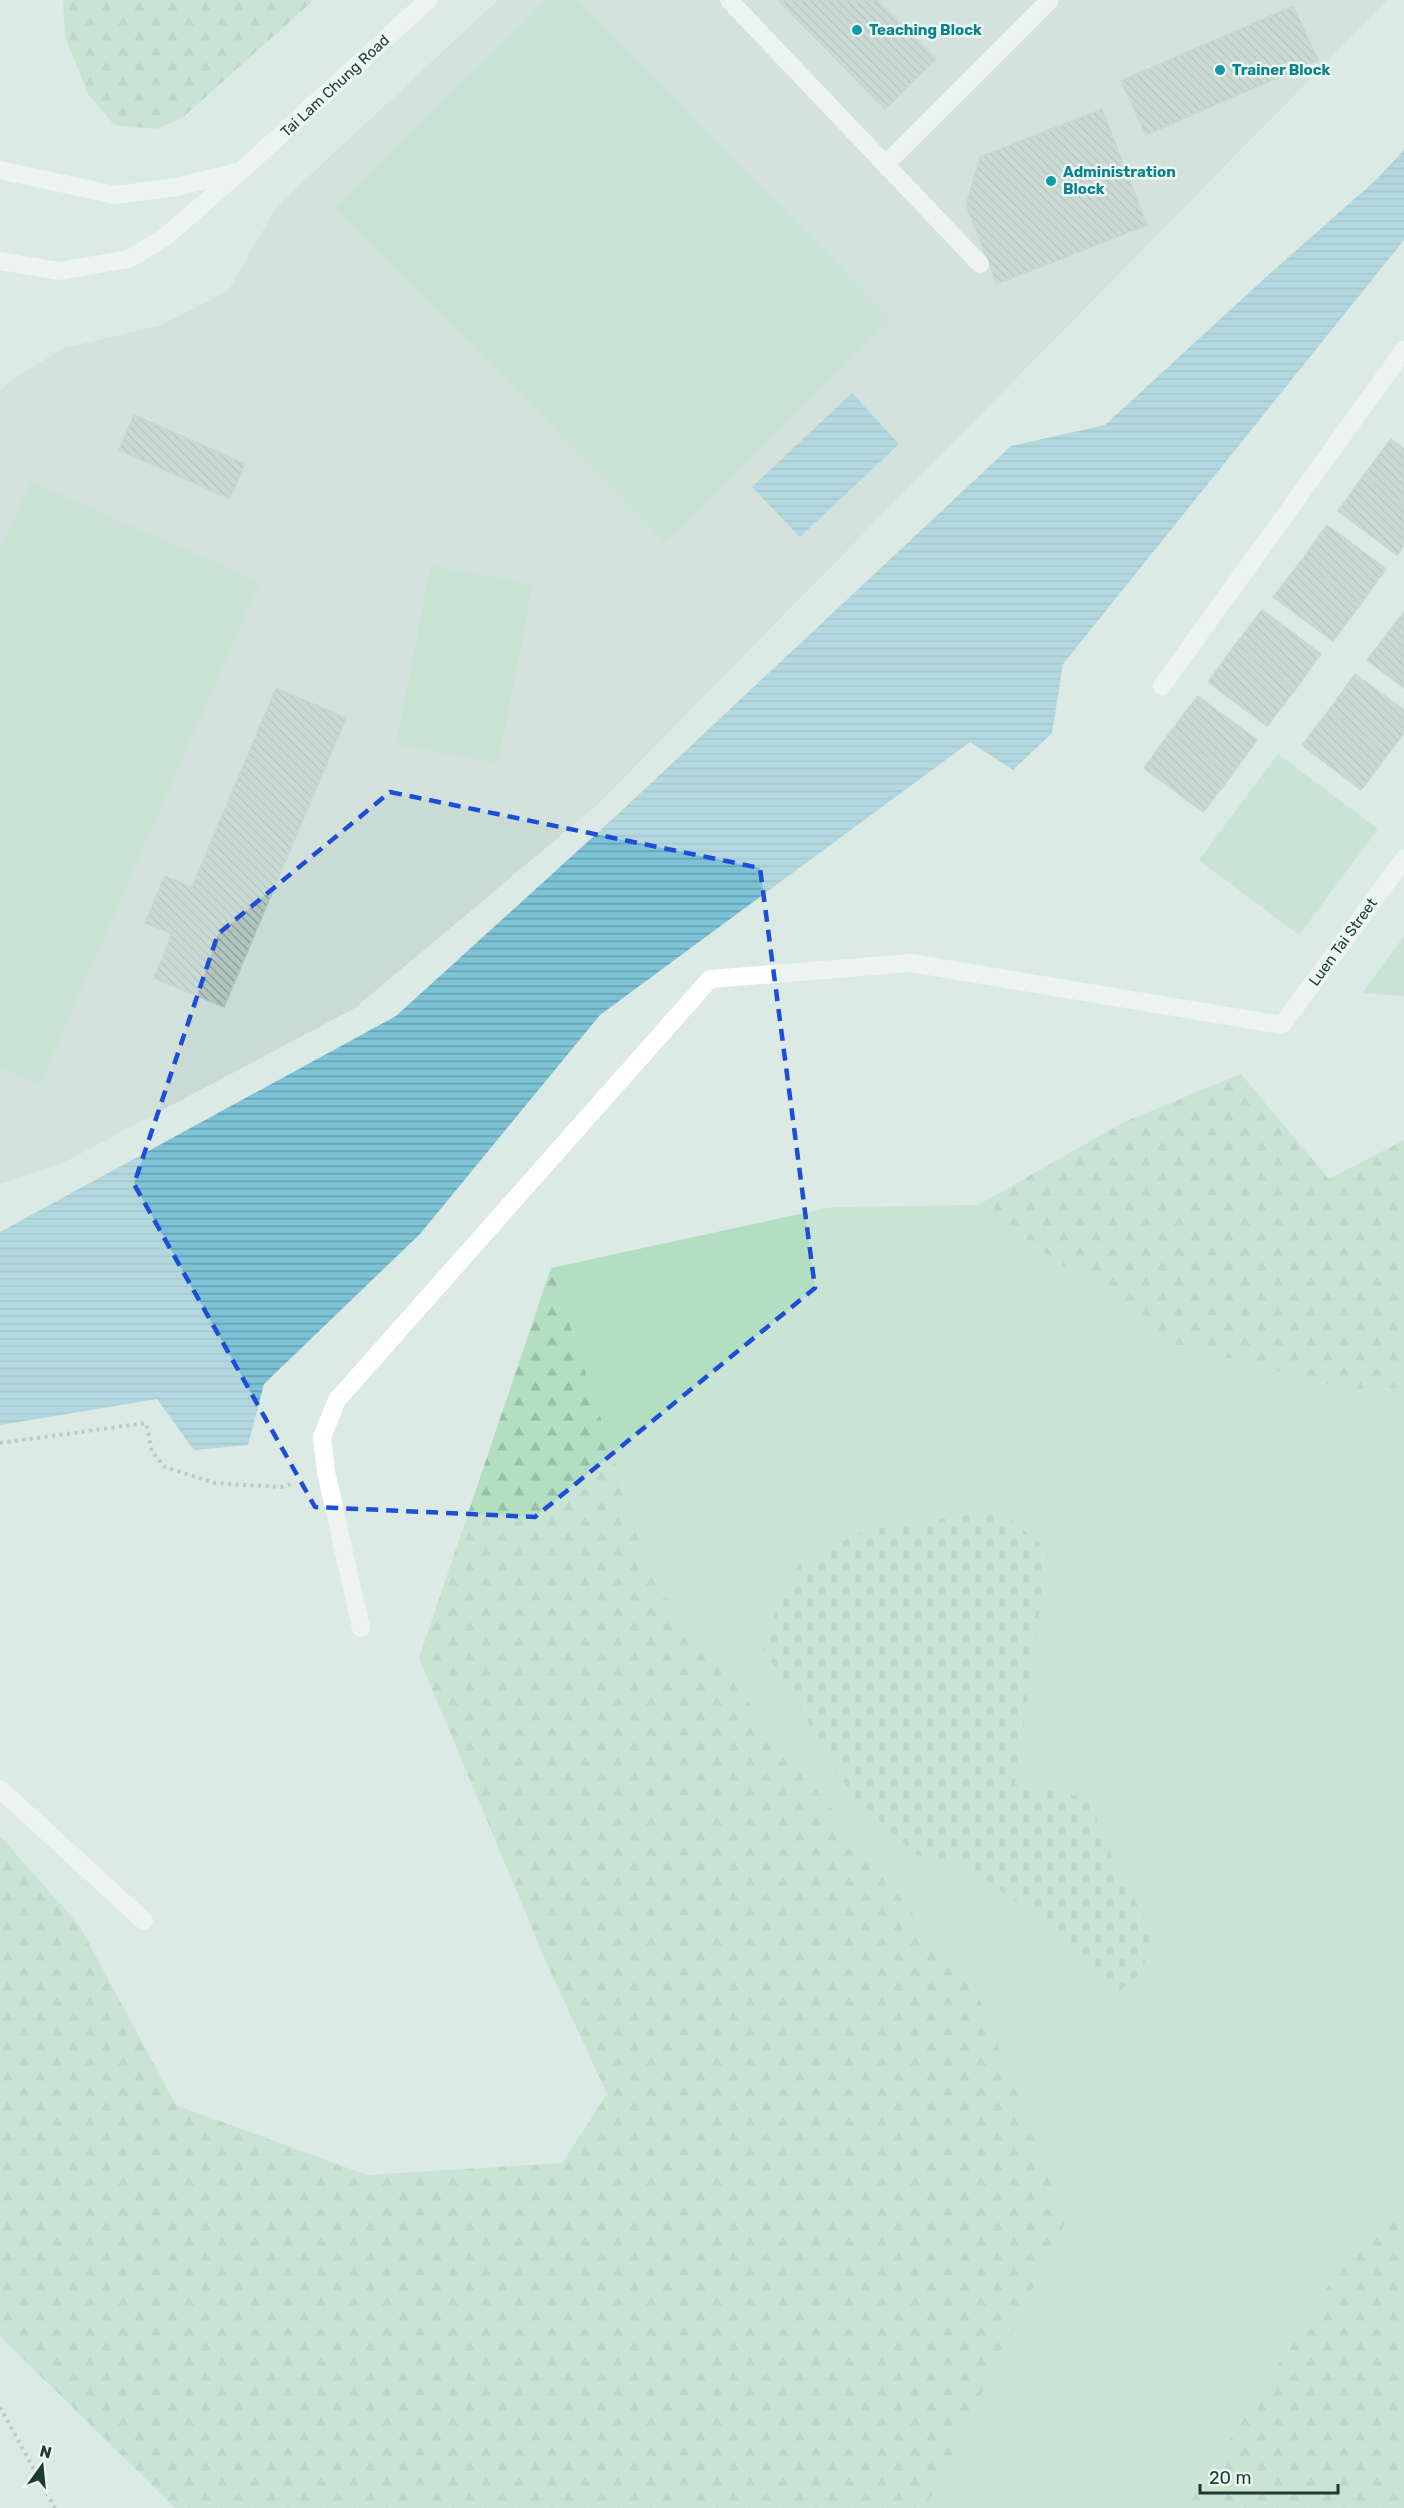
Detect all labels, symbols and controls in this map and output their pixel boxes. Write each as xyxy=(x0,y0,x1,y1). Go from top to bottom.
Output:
place label: Teaching Block xyxy=(869,21,982,39)
marker: Teaching Block xyxy=(850,23,864,37)
street label: Tai Lam Chung Road xyxy=(277,31,393,141)
place label: Trainer Block xyxy=(1232,61,1331,79)
marker: Trainer Block xyxy=(1213,63,1227,77)
place label: Administration Block xyxy=(1063,163,1176,198)
marker: Administration Block xyxy=(1044,174,1058,188)
street label: Luen Tai Street xyxy=(1305,894,1381,989)
north arrow xyxy=(12,2436,72,2496)
text: N xyxy=(38,2441,54,2463)
scale bar xyxy=(1200,2457,1338,2495)
text: 20 m xyxy=(1209,2467,1251,2489)

